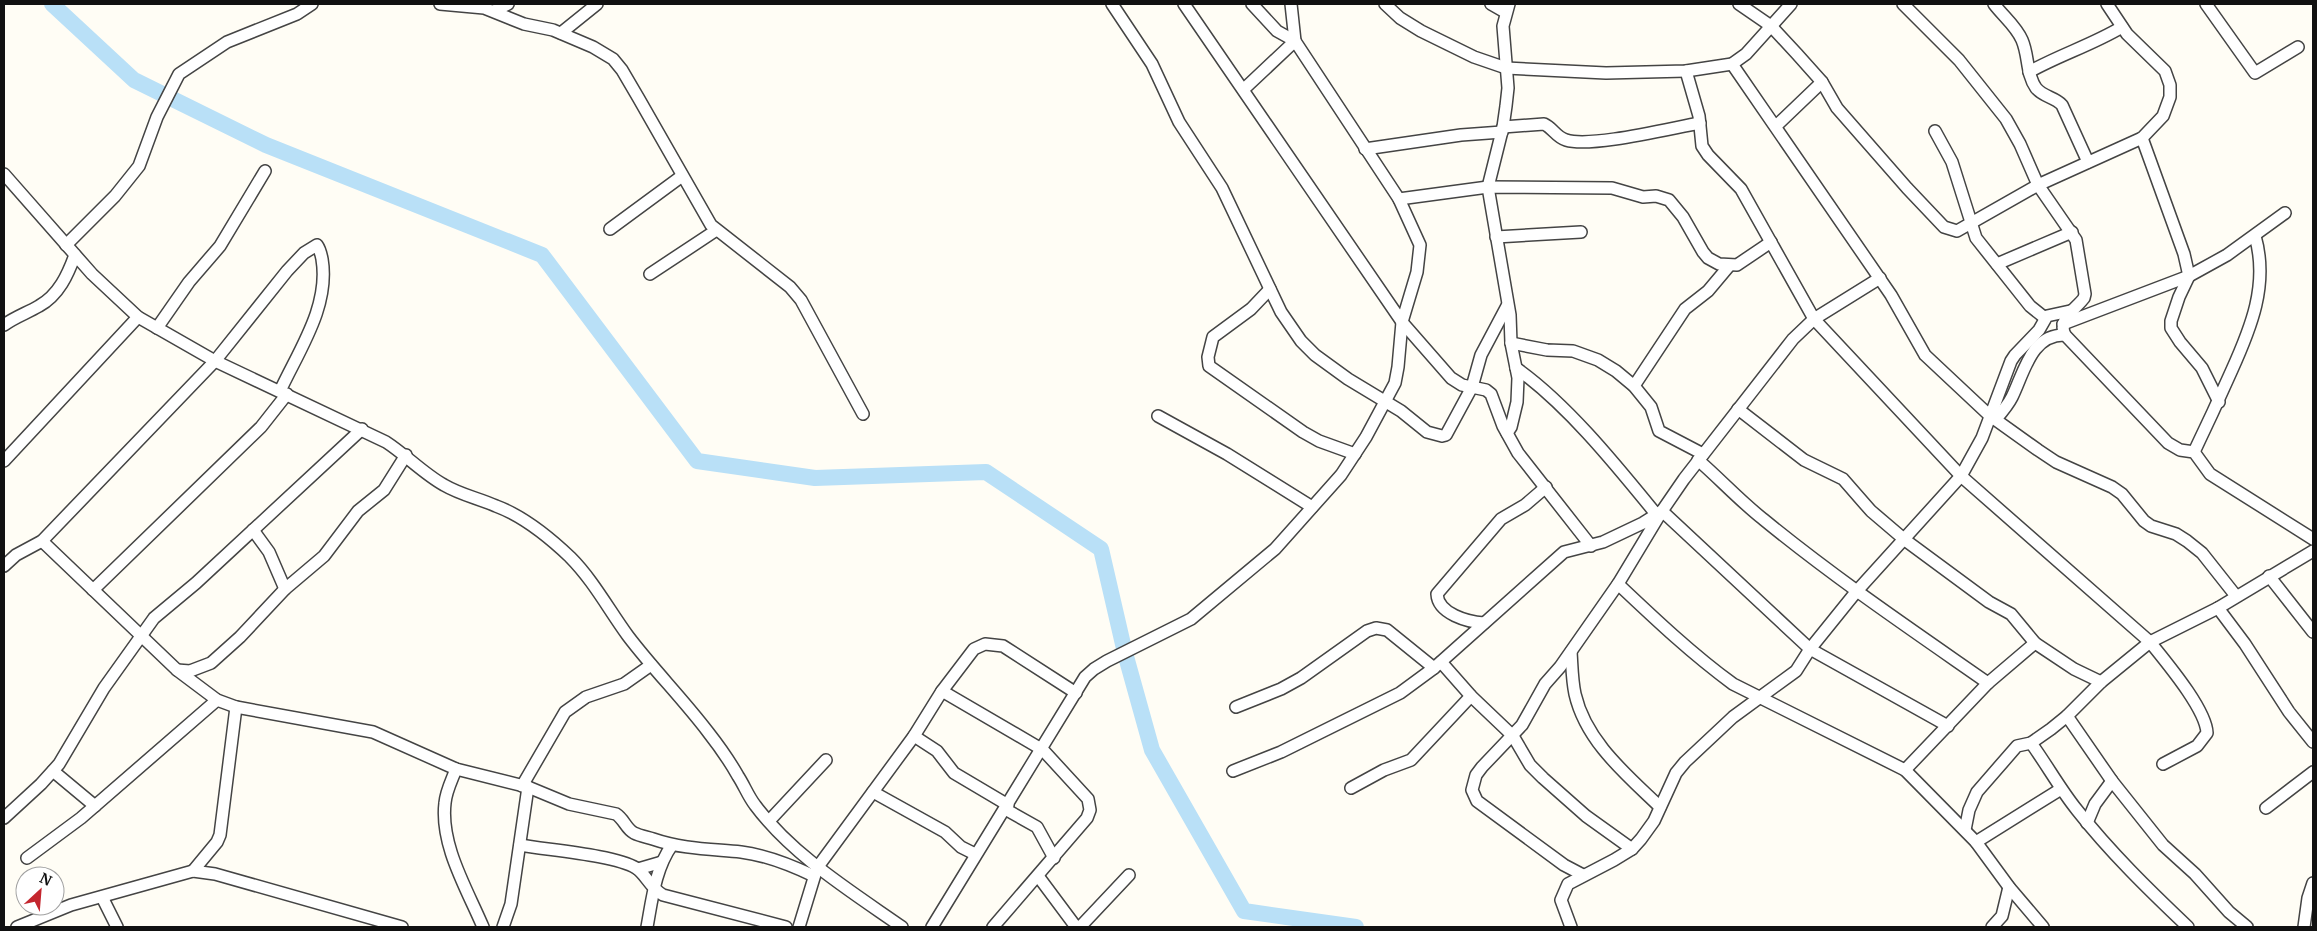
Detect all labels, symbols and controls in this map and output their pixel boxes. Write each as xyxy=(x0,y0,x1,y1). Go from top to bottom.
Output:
north arrow xyxy=(15,866,65,916)
text: N xyxy=(37,869,55,890)

